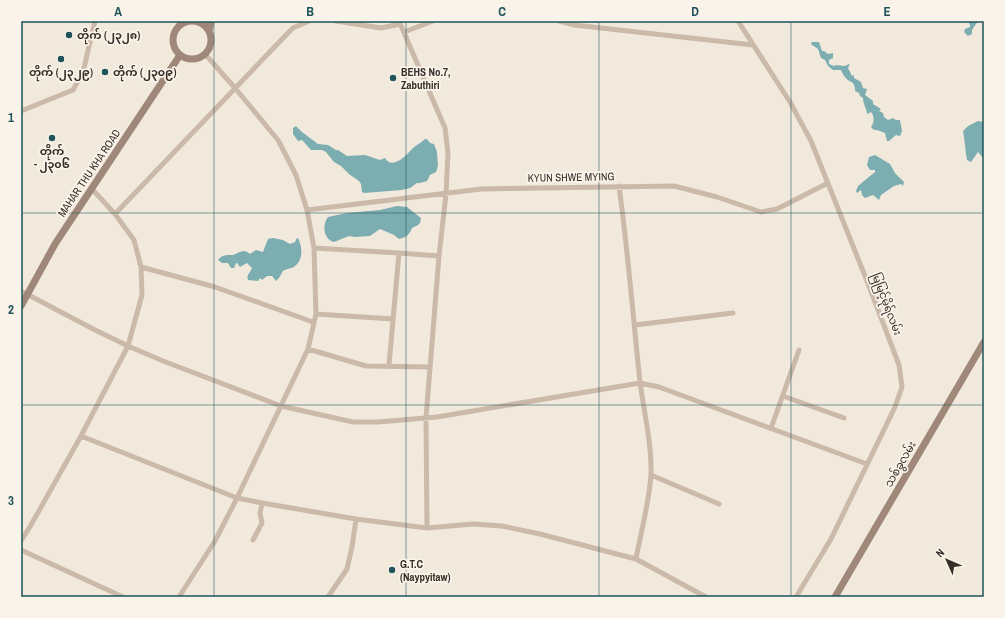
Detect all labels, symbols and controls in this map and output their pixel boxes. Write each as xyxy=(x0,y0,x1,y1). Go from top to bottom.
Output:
text: A xyxy=(114,3,122,20)
text: B xyxy=(306,3,314,20)
text: C xyxy=(498,3,506,20)
text: D xyxy=(691,3,699,20)
text: E xyxy=(883,3,891,20)
place label: တိုက် (၂၃၂၈) xyxy=(77,28,140,45)
marker: တိုက် (၂၃၂၈) xyxy=(64,30,74,40)
marker: တိုက် (၂၃၂၉) xyxy=(56,54,66,64)
place label: တိုက် (၂၃၂၉) xyxy=(29,65,93,82)
place label: တိုက် (၂၃၀၉) xyxy=(113,65,177,82)
place label: BEHS No.7, Zabuthiri xyxy=(401,65,451,92)
marker: တိုက် (၂၃၀၉) xyxy=(100,67,110,77)
marker: BEHS No.7, Zabuthiri xyxy=(388,73,398,83)
text: 1 xyxy=(8,109,14,126)
street label: MAHAR THU KHA ROAD xyxy=(55,127,123,219)
marker: တိုက် - ၂၃၀၆ xyxy=(47,133,57,143)
place label: တိုက် - ၂၃၀၆ xyxy=(34,144,70,173)
street label: KYUN SHWE MYING xyxy=(528,169,614,185)
street label: မြမြင့်မိုရ်လမ်း xyxy=(867,271,905,338)
text: 2 xyxy=(8,301,14,318)
street label: သစ်ခွလမ်း xyxy=(881,438,921,491)
text: 3 xyxy=(8,492,14,509)
north arrow xyxy=(927,540,967,580)
text: N xyxy=(933,546,947,560)
place label: G.T.C (Naypyitaw) xyxy=(400,557,451,584)
marker: G.T.C (Naypyitaw) xyxy=(387,565,397,575)

